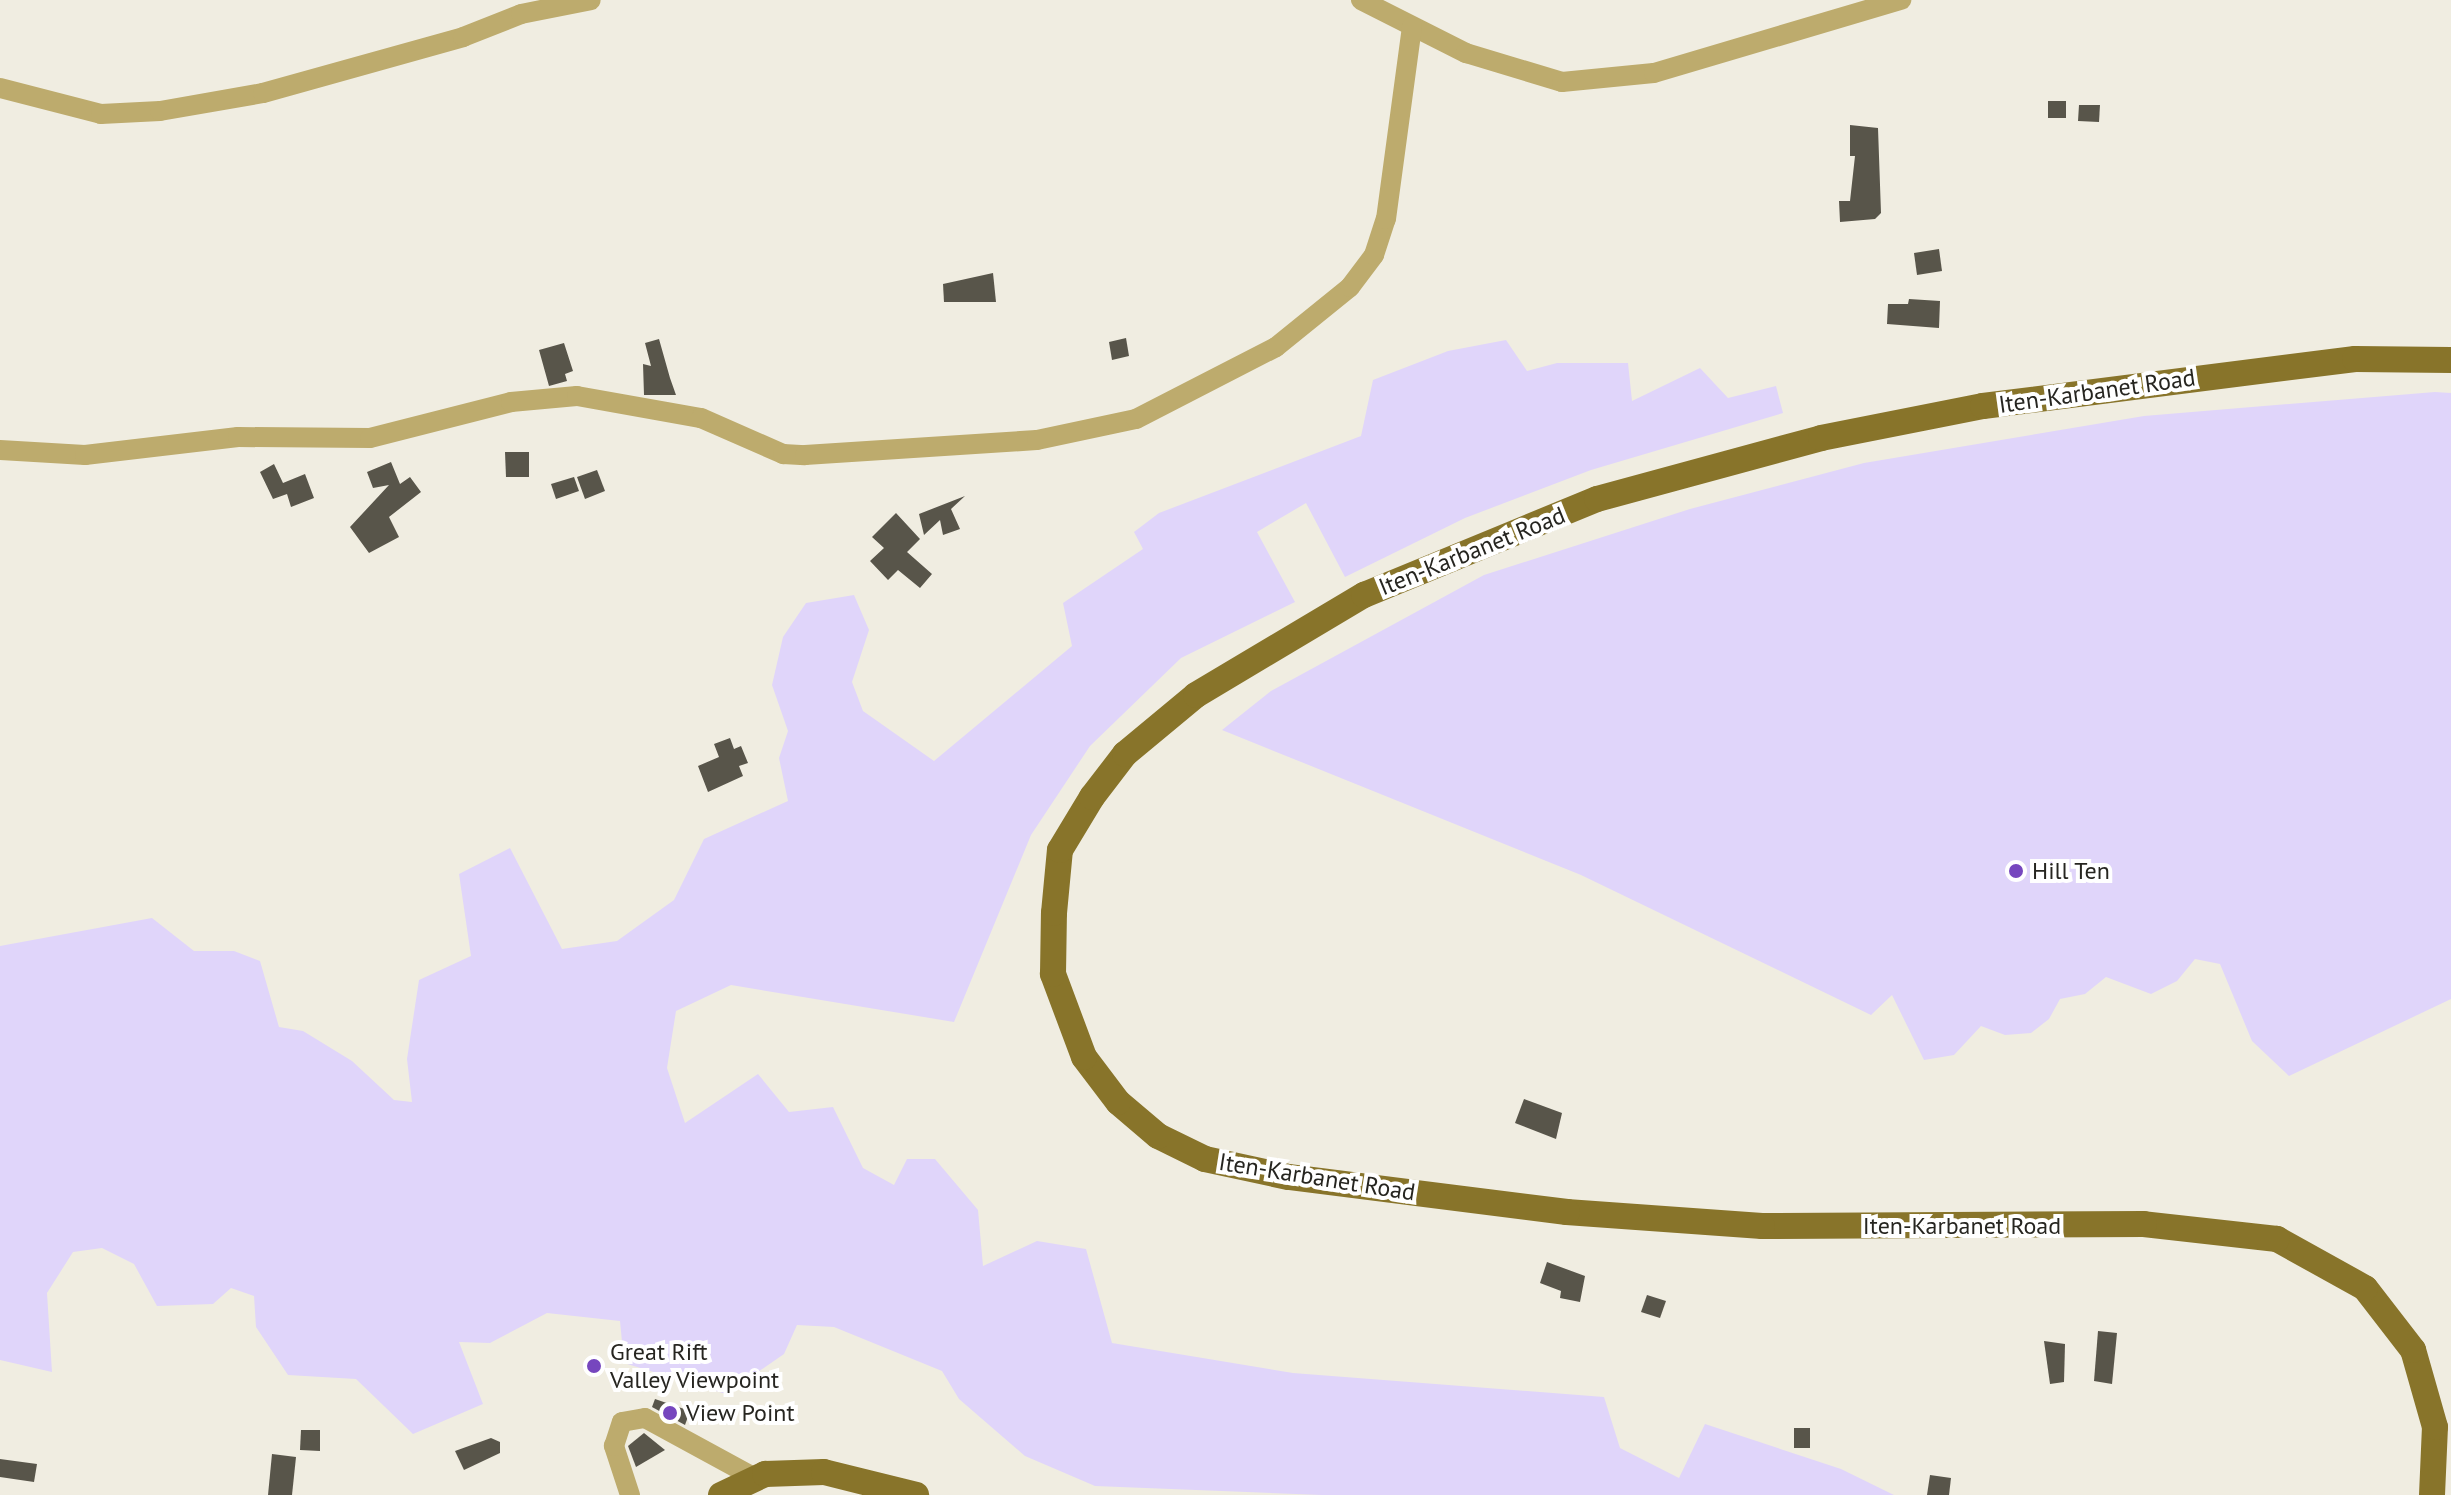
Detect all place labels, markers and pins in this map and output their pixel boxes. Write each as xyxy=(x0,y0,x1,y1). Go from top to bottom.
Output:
place label: Hill Ten xyxy=(2032,857,2111,885)
marker: Hill Ten xyxy=(2007,862,2025,880)
place label: Great Rift Valley Viewpoint xyxy=(610,1338,781,1394)
marker: Great Rift Valley Viewpoint xyxy=(585,1357,603,1375)
place label: View Point xyxy=(686,1399,795,1427)
marker: View Point xyxy=(661,1404,679,1422)

